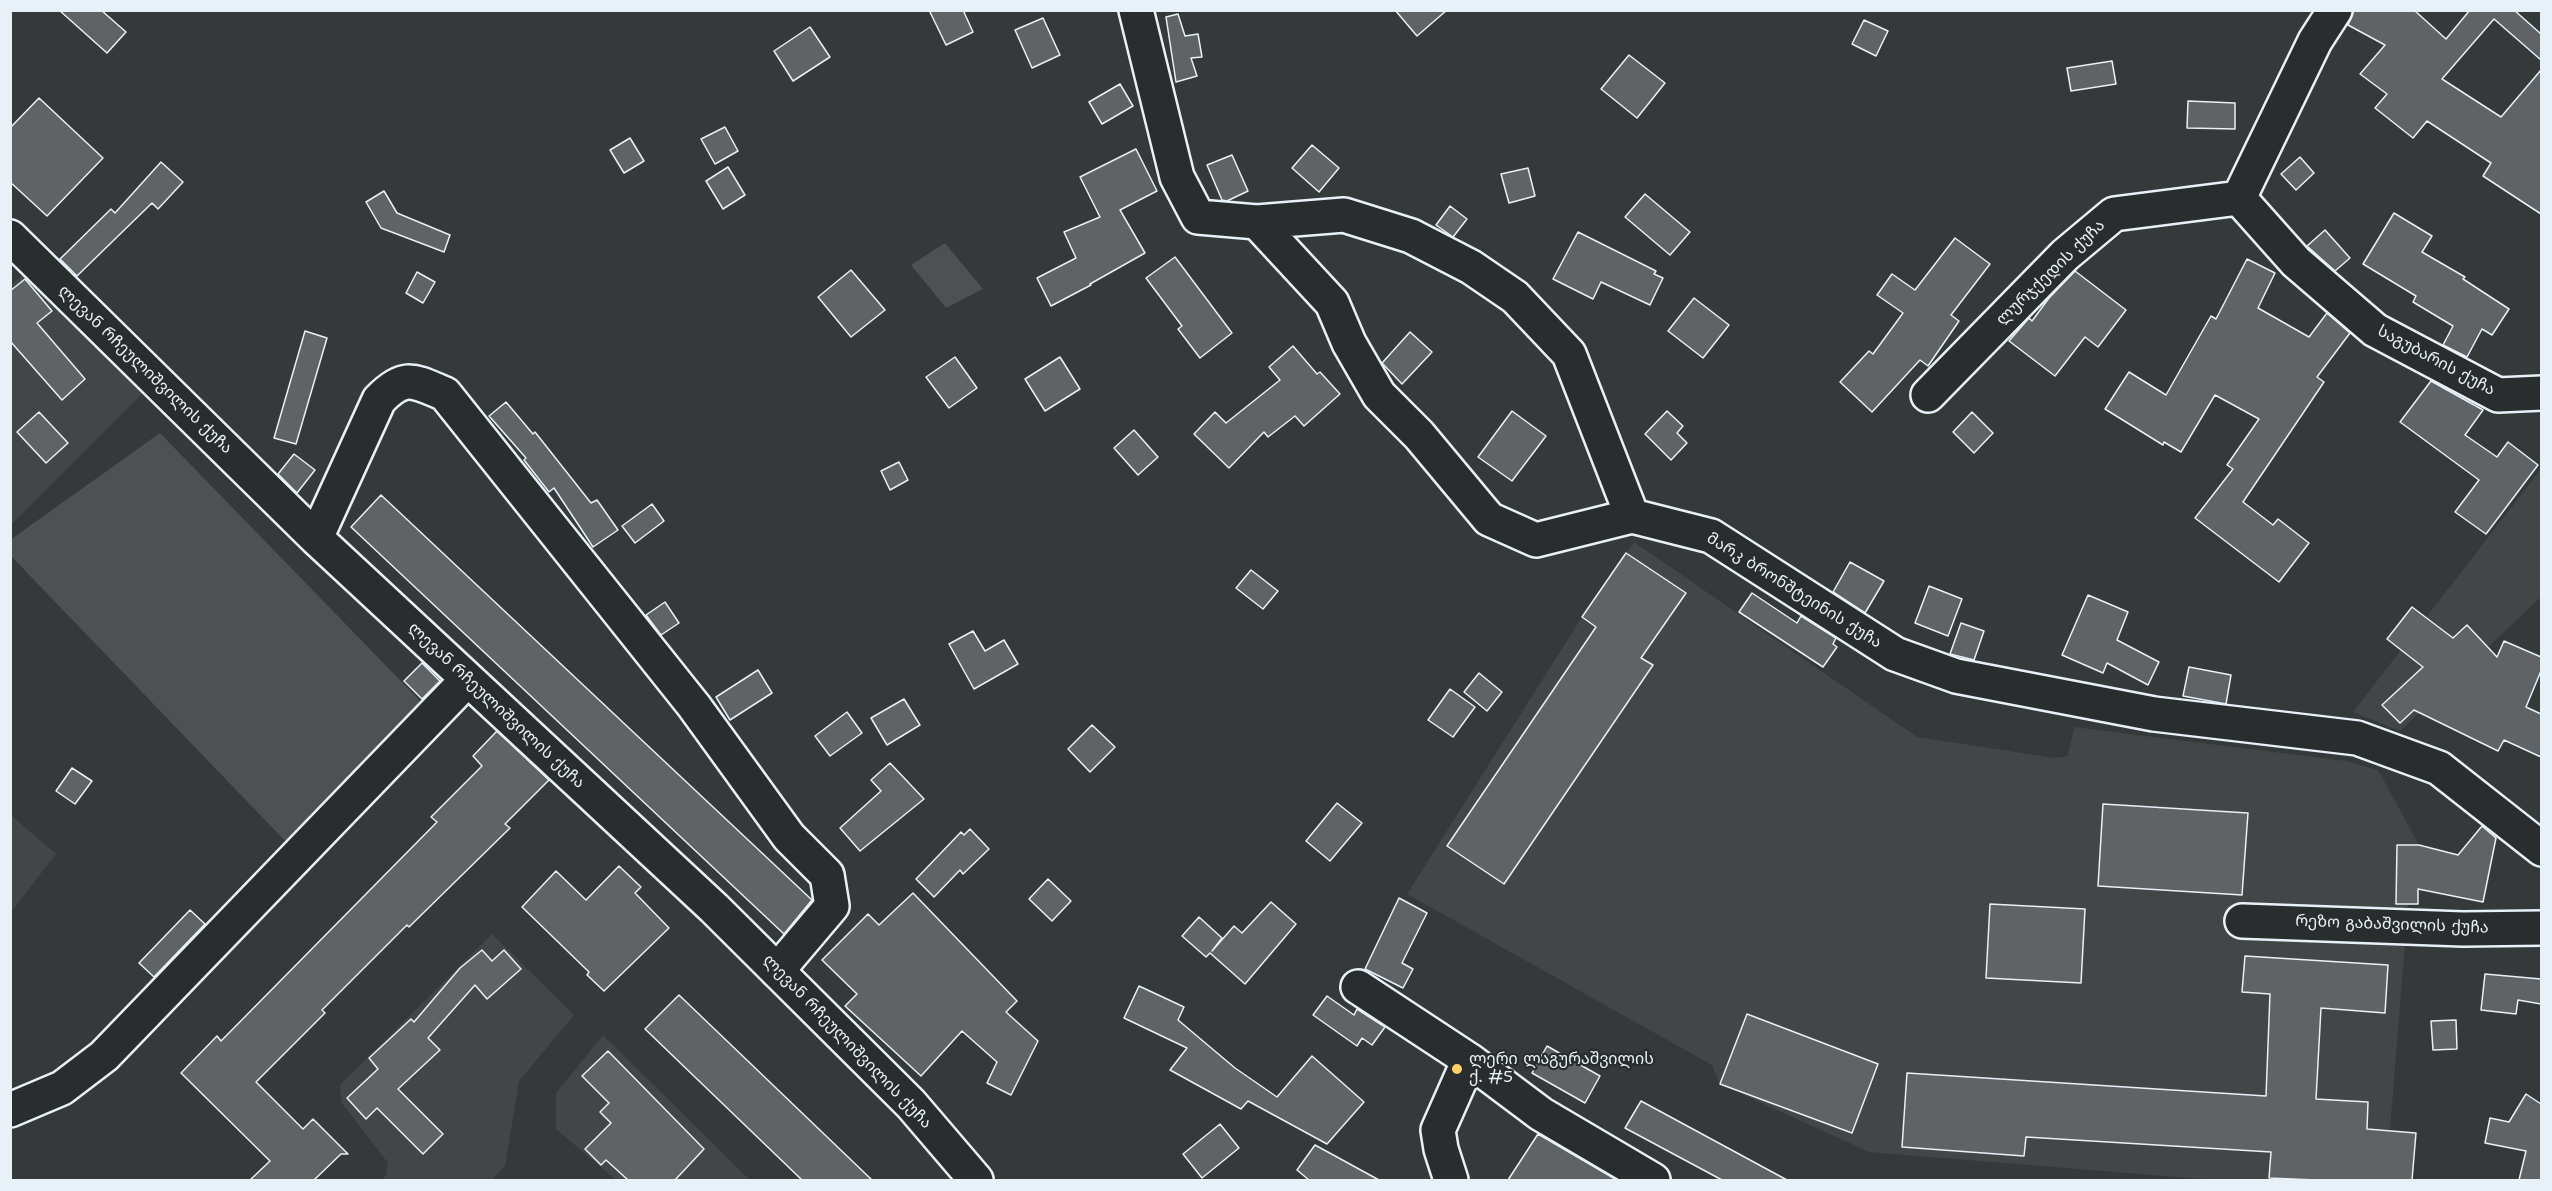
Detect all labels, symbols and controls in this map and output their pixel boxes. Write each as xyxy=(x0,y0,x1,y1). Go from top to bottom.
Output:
street label: ლურჯქედის ქუჩა xyxy=(1993,216,2109,330)
street label: ლევან რჩეულიშვილის ქუჩა xyxy=(54,282,236,458)
street label: საგუბარის ქუჩა xyxy=(2374,322,2498,400)
street label: მარკ ბრონშტეინის ქუჩა xyxy=(1703,529,1885,653)
street label: ლევან რჩეულიშვილის ქუჩა xyxy=(404,619,588,793)
street label: რეზო გაბაშვილის ქუჩა xyxy=(2295,912,2489,938)
street label: ლევან რჩეულიშვილის ქუჩა xyxy=(759,951,935,1133)
place label: ლერი ლაგურაშვილის ქ. #5 xyxy=(1469,1050,1654,1088)
marker: ლერი ლაგურაშვილის ქ. #5 xyxy=(1450,1062,1464,1076)

